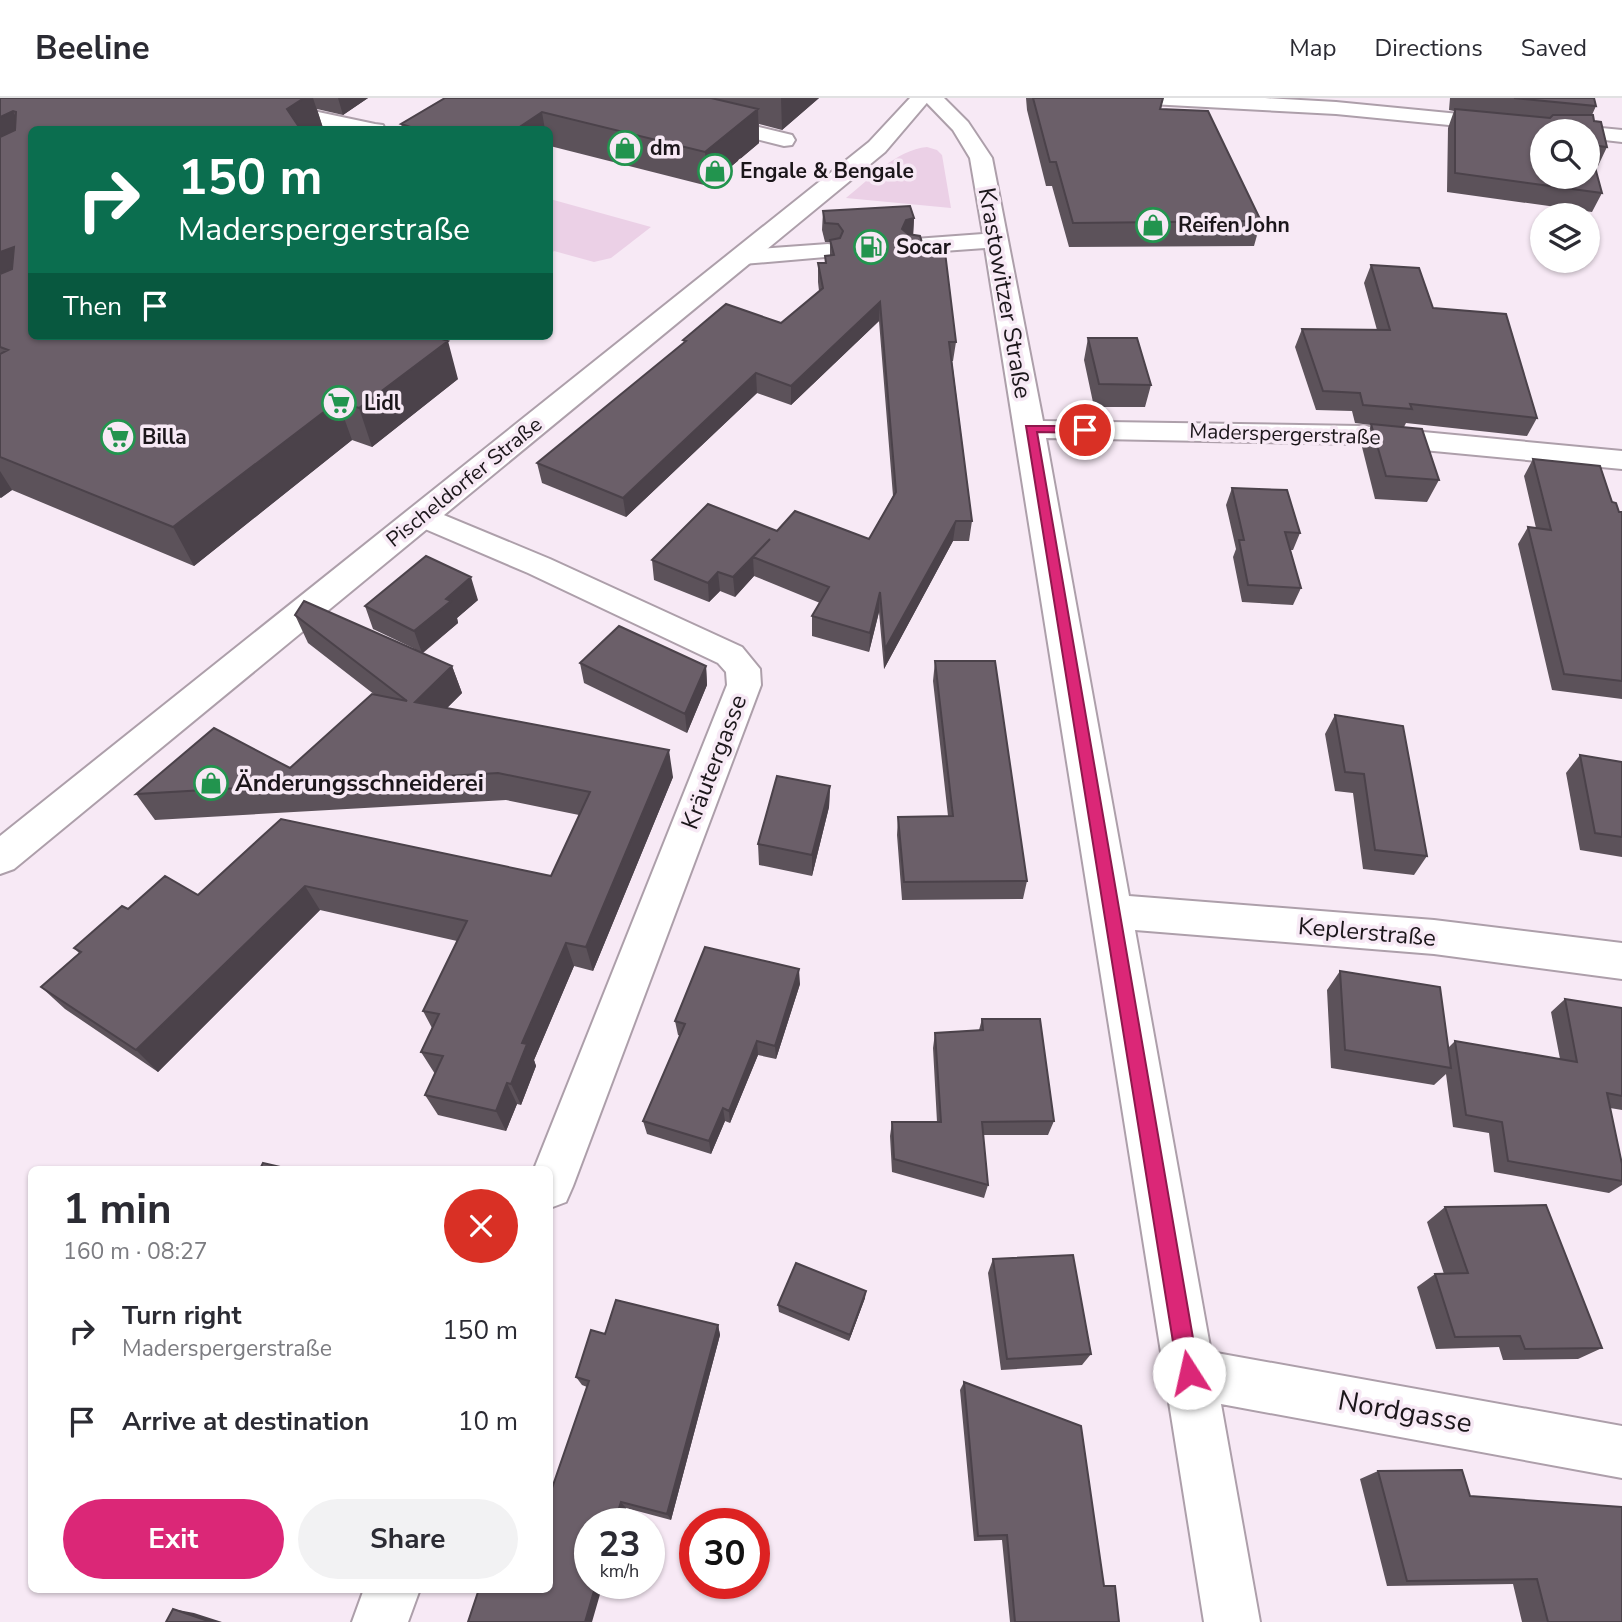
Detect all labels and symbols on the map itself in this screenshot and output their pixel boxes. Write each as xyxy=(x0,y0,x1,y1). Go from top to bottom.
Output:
shop icon: dm xyxy=(606,129,644,167)
place label: dm xyxy=(650,134,681,162)
shop icon: Engale & Bengale xyxy=(696,152,734,190)
place label: Engale & Bengale xyxy=(740,157,914,185)
street label: Krastowitzer Straße xyxy=(971,185,1039,401)
shop icon: Reifen John xyxy=(1134,206,1172,244)
place label: Reifen John xyxy=(1178,211,1290,239)
fuel station icon: Socar xyxy=(852,228,890,266)
place label: Socar xyxy=(896,233,952,261)
supermarket icon: Lidl xyxy=(320,384,358,422)
place label: Lidl xyxy=(364,389,401,417)
pin xyxy=(1055,400,1115,460)
street label: Pischeldorfer Straße xyxy=(380,410,548,554)
street label: Maderspergerstraße xyxy=(1189,417,1381,451)
supermarket icon: Billa xyxy=(99,418,137,456)
place label: Billa xyxy=(142,423,187,451)
street label: Kräutergasse xyxy=(674,690,754,834)
shop icon: Änderungsschneiderei xyxy=(192,764,230,802)
place label: Änderungsschneiderei xyxy=(235,767,484,799)
street label: Keplerstraße xyxy=(1297,910,1437,954)
position arrow xyxy=(1152,1336,1226,1410)
street label: Nordgasse xyxy=(1335,1382,1475,1442)
speed limit sign: 30 xyxy=(679,1508,770,1599)

